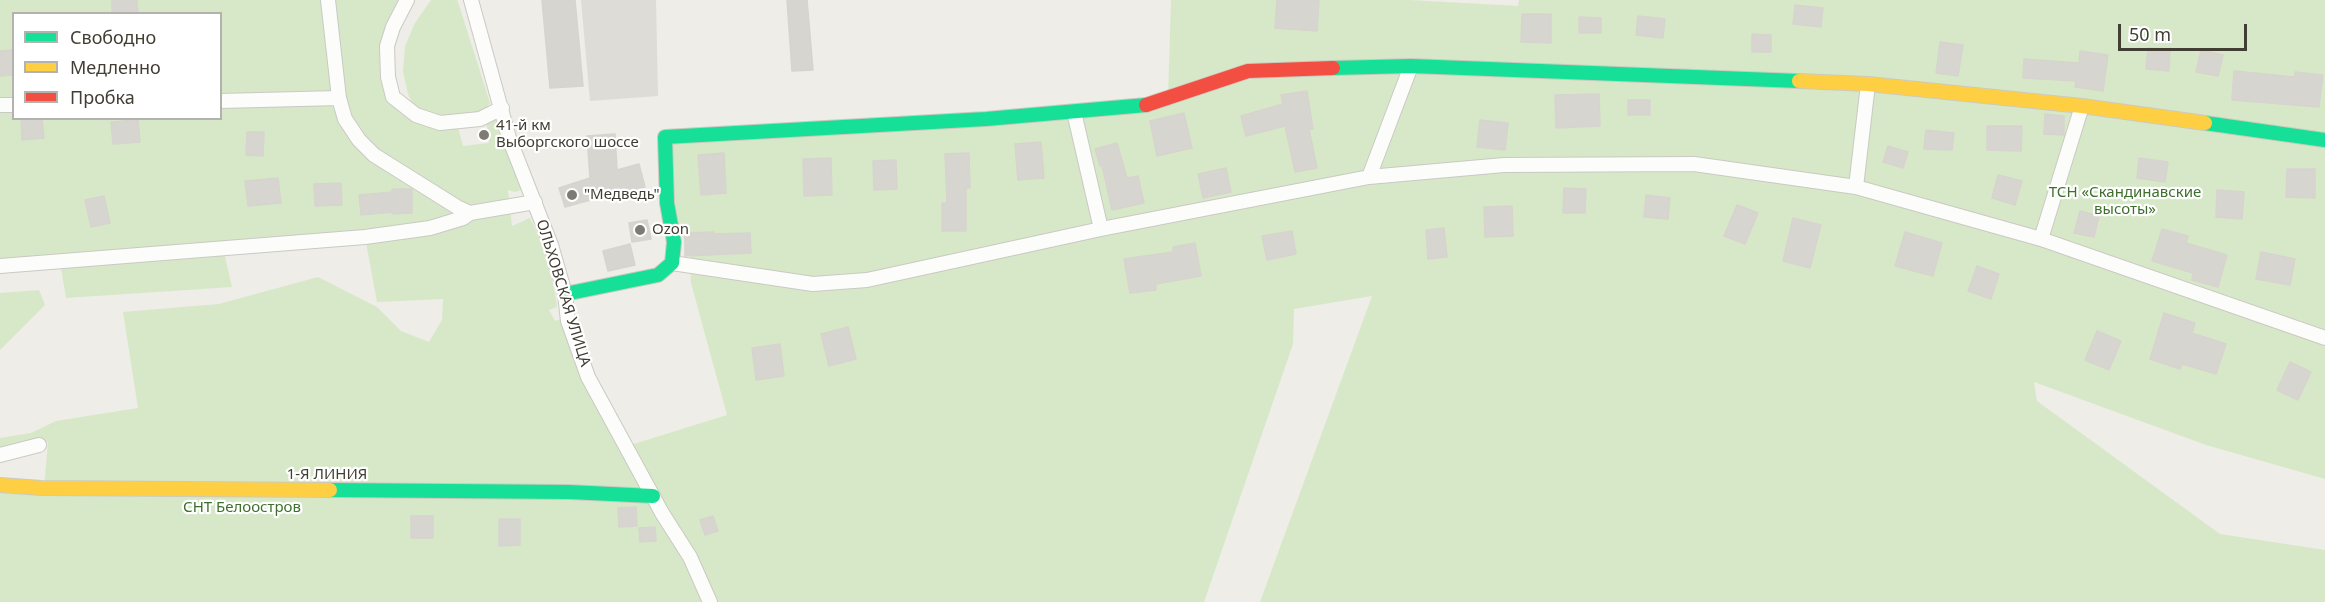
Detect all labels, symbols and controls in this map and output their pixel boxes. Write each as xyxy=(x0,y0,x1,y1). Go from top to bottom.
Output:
legend xyxy=(12,12,222,120)
scale bar xyxy=(2121,12,2250,50)
text: 50 m xyxy=(2129,22,2171,46)
text: Свободно xyxy=(70,25,156,49)
text: Медленно xyxy=(70,55,161,79)
text: Пробка xyxy=(70,85,135,109)
place label: 41-й км Выборгского шоссе xyxy=(496,117,639,152)
marker: 41-й км Выборгского шоссе xyxy=(477,128,491,142)
park label: ТСН «Скандинавские высоты» xyxy=(2049,184,2201,219)
place label: "Медведь" xyxy=(584,186,660,204)
marker: "Медведь" xyxy=(565,188,579,202)
street label: ОЛЬХОВСКАЯ УЛИЦА xyxy=(532,217,594,369)
place label: Ozon xyxy=(652,221,689,239)
marker: Ozon xyxy=(633,223,647,237)
street label: 1-Я ЛИНИЯ xyxy=(287,466,367,484)
park label: СНТ Белоостров xyxy=(183,499,301,517)

